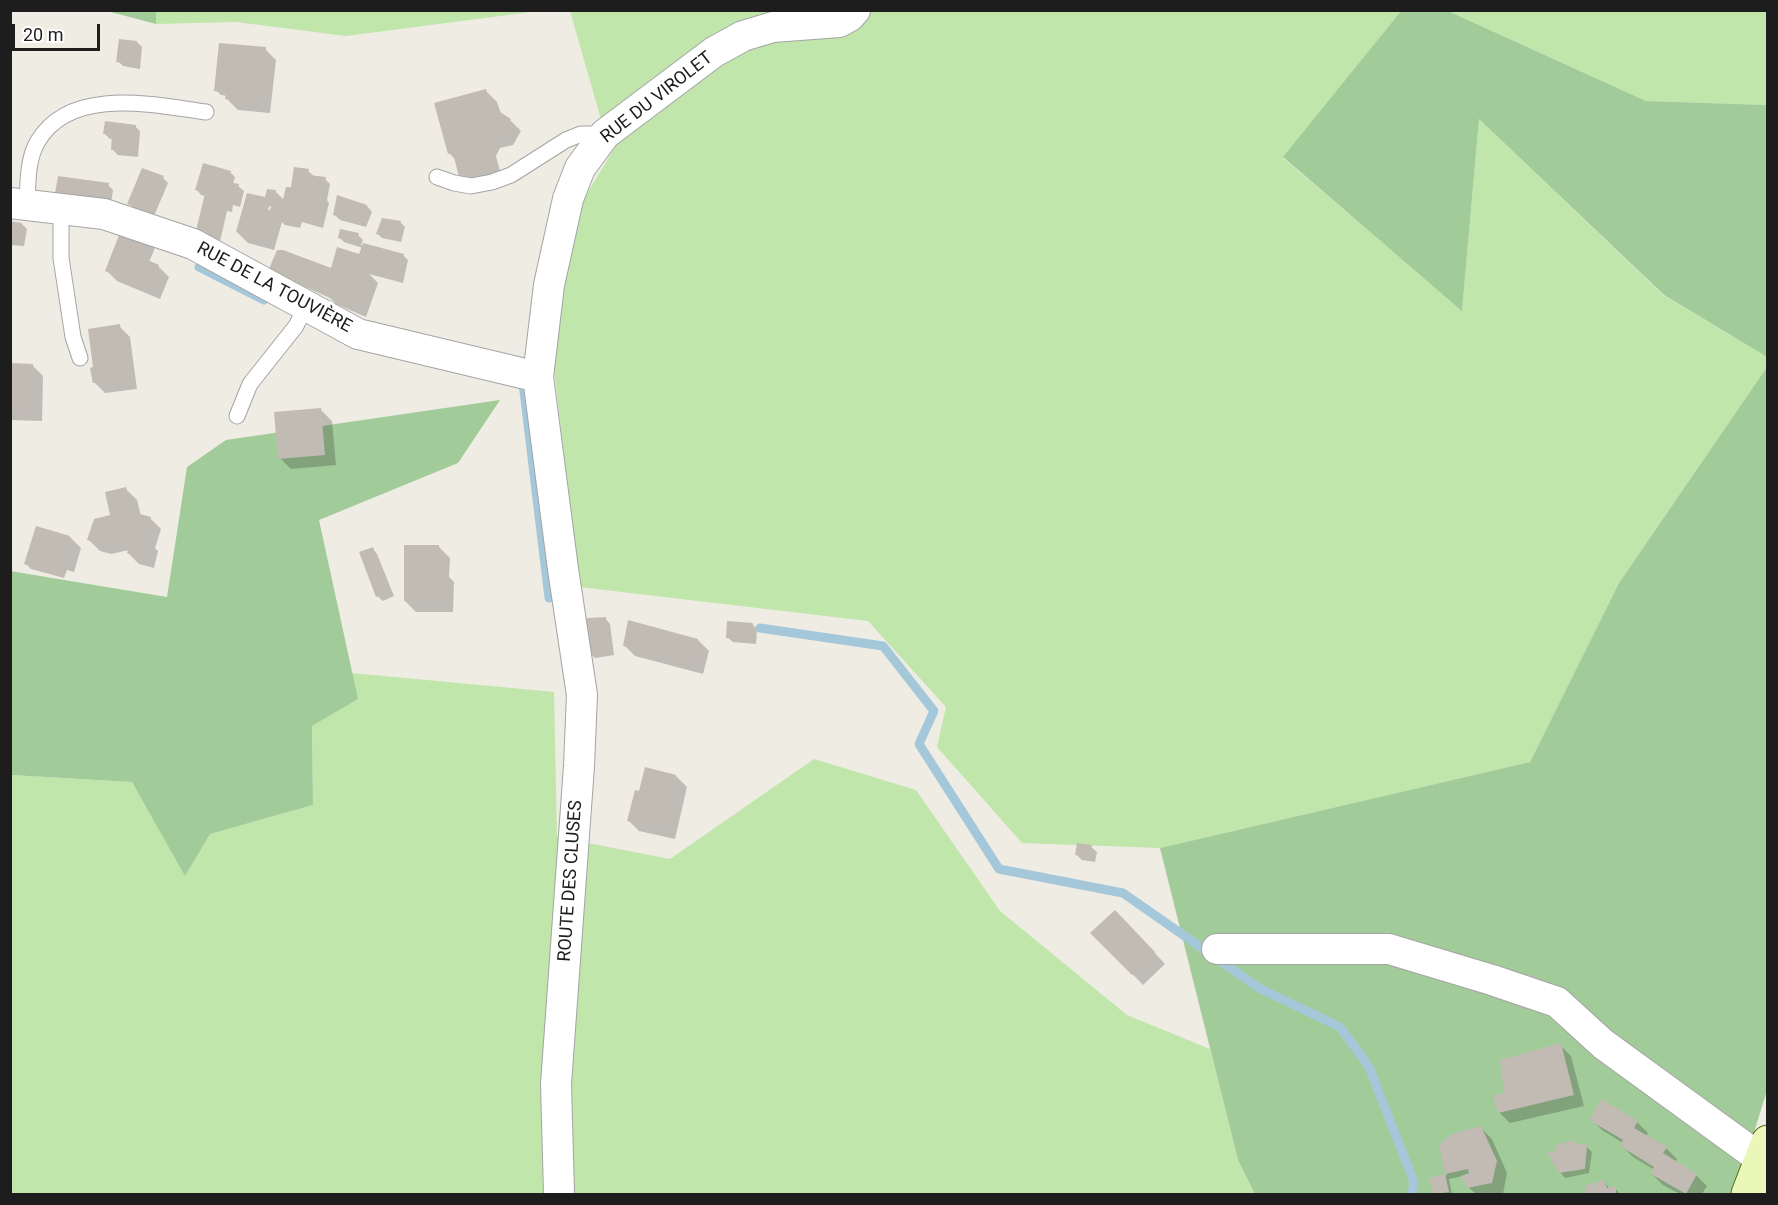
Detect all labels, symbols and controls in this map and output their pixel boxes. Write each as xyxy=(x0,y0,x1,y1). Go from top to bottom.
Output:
scale bar xyxy=(15,12,104,50)
text: 20 m xyxy=(23,24,63,45)
street label: RUE DU VIROLET xyxy=(597,48,717,148)
street label: RUE DE LA TOUVIÈRE xyxy=(193,238,355,338)
street label: ROUTE DES CLUSES xyxy=(555,799,587,963)

